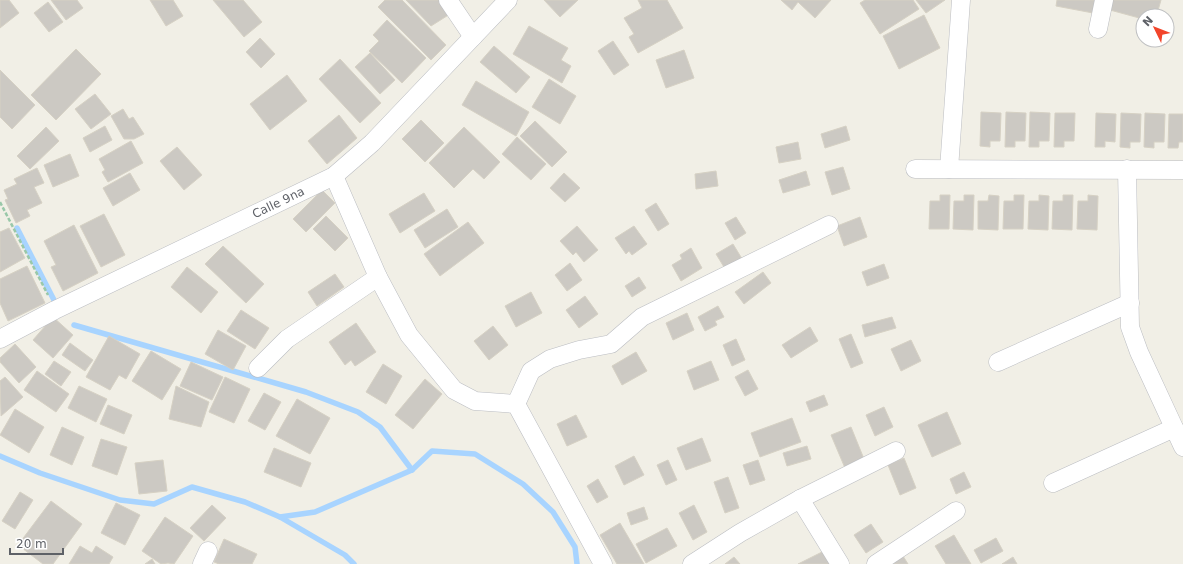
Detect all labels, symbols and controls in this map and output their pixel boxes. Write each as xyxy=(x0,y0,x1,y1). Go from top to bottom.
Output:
north arrow xyxy=(1135,8,1175,48)
text: N xyxy=(1140,14,1156,29)
street label: Calle 9na xyxy=(250,184,307,221)
scale bar xyxy=(10,530,63,556)
text: 20 m xyxy=(16,537,47,551)

